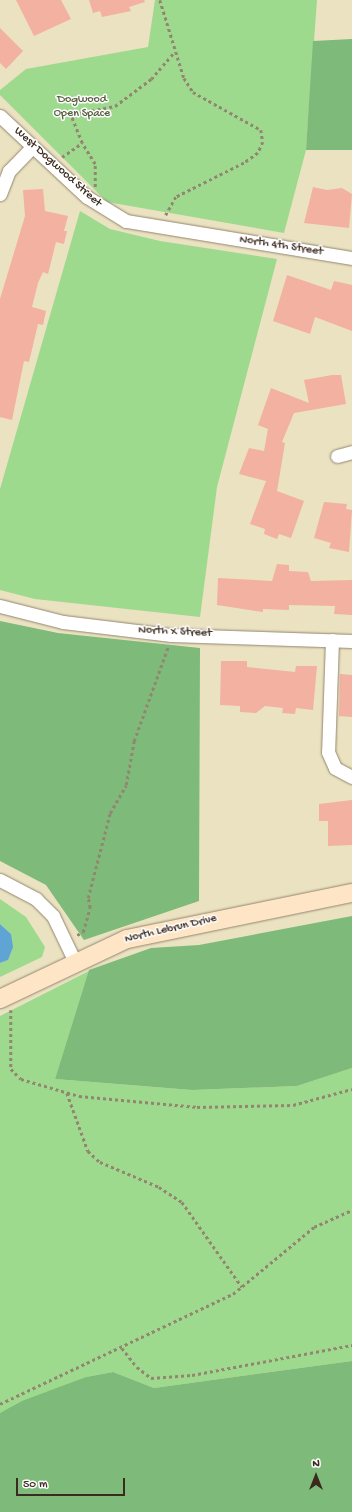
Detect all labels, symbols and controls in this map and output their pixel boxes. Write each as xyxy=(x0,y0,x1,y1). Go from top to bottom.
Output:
park label: Dogwood Open Space xyxy=(54,94,110,122)
street label: West Dogwood Street xyxy=(10,125,104,211)
street label: North 4th Street xyxy=(238,233,324,261)
street label: North X Street xyxy=(138,624,212,642)
street label: North Lebrun Drive xyxy=(124,912,218,948)
north arrow xyxy=(296,1456,336,1496)
text: N xyxy=(312,1458,320,1470)
scale bar xyxy=(18,1470,127,1496)
text: 50 m xyxy=(23,1478,48,1492)

